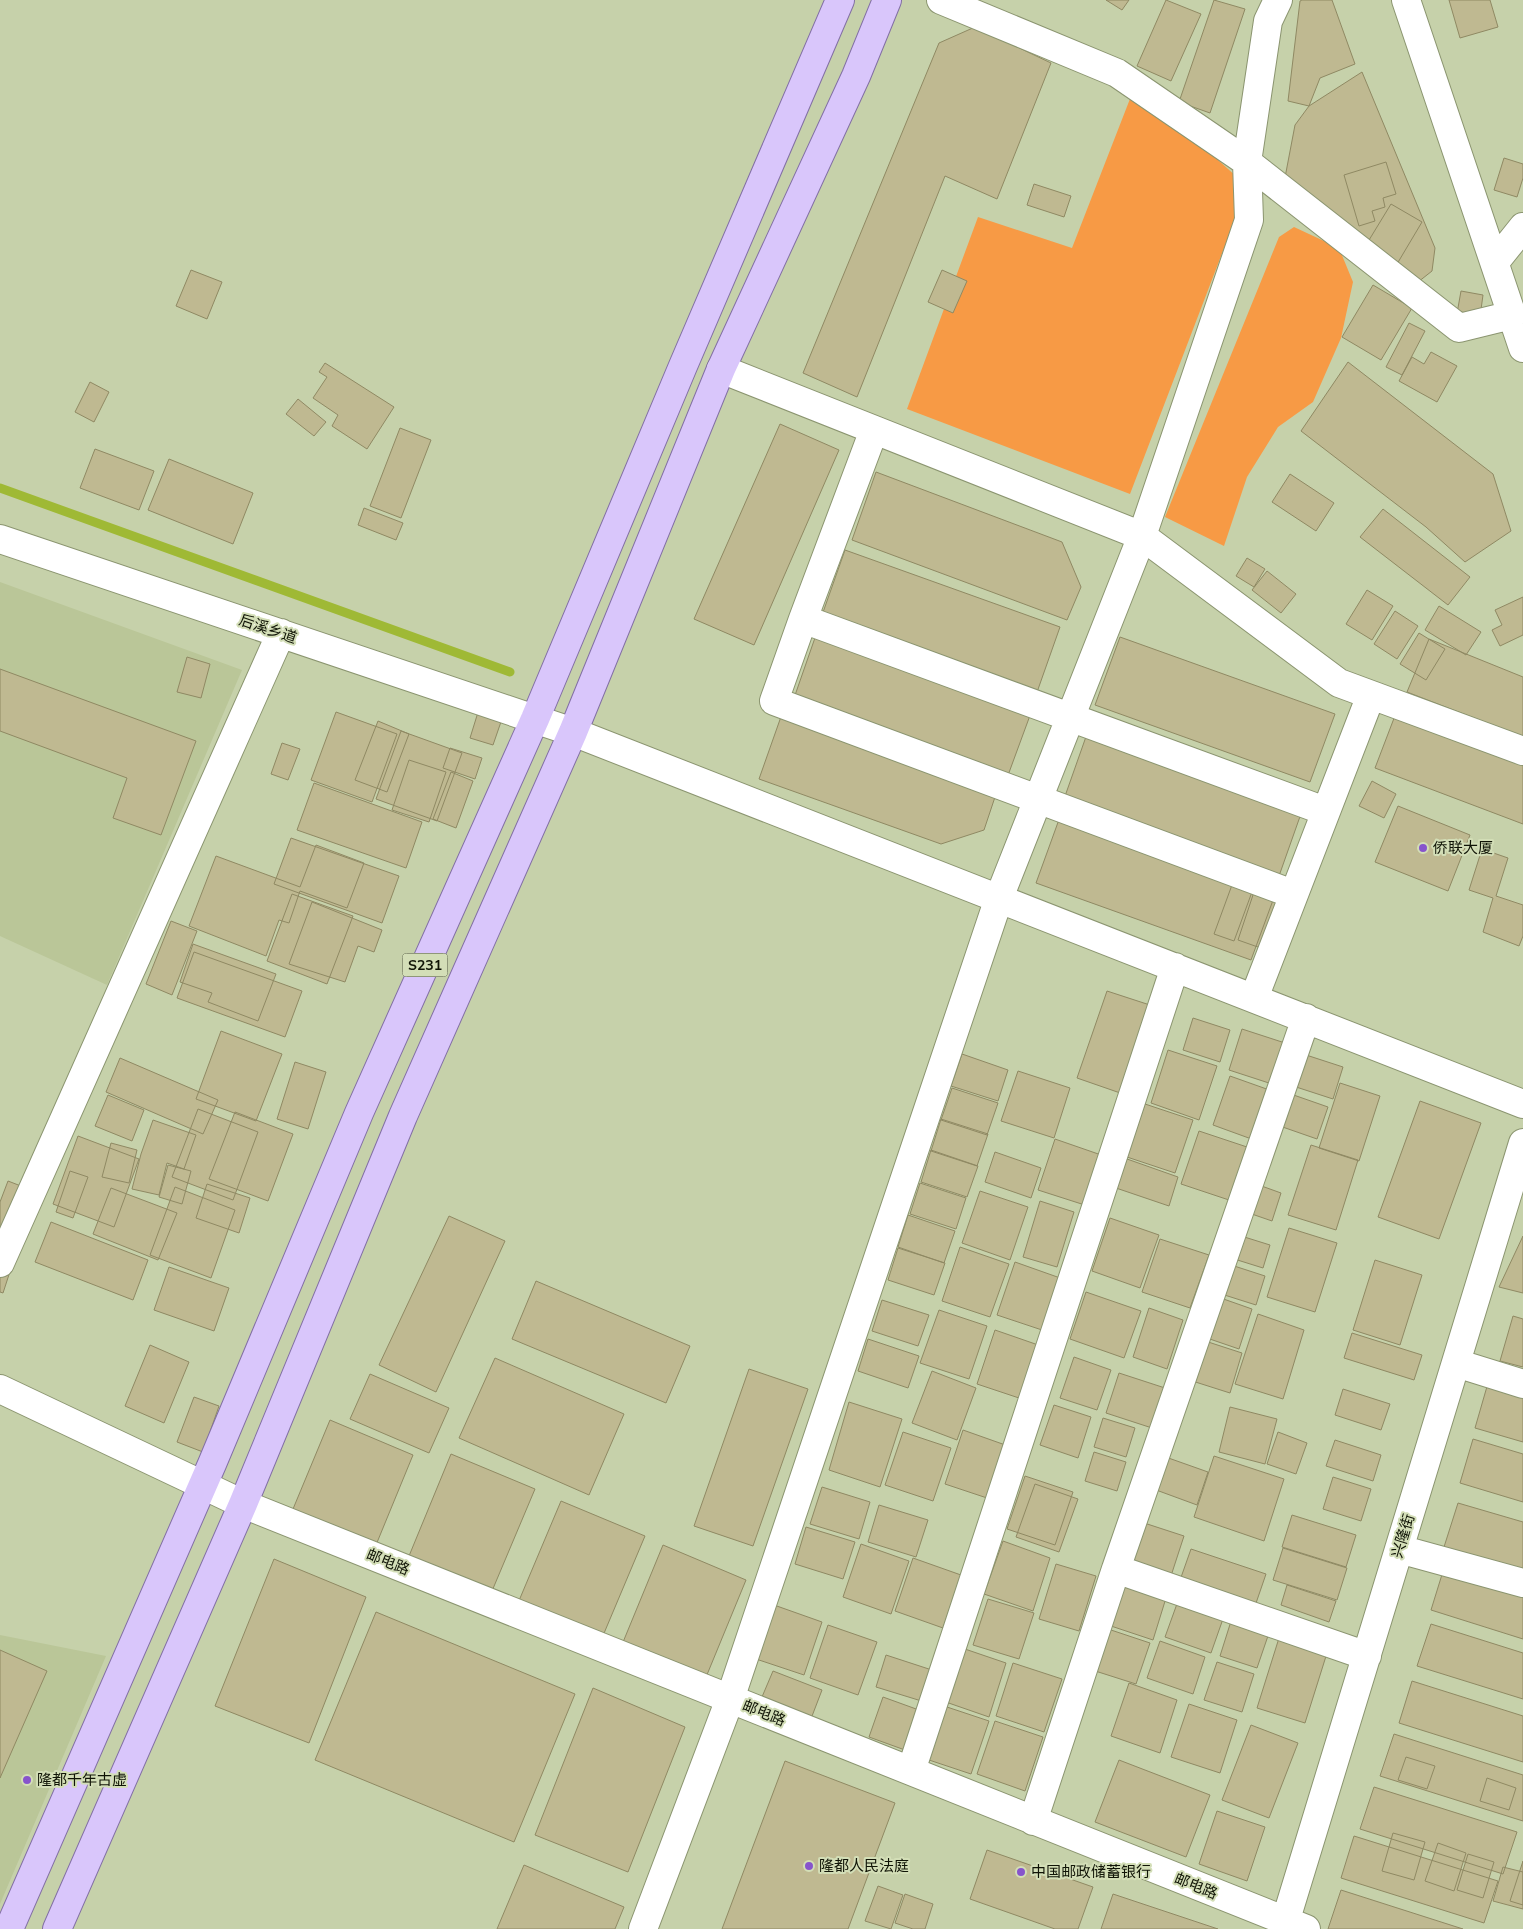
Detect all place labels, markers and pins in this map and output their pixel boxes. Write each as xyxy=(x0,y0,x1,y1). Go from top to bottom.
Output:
place label: 侨联大厦 xyxy=(1433,838,1493,857)
marker: 侨联大厦 xyxy=(1417,842,1429,854)
place label: 隆都千年古虚 xyxy=(37,1770,127,1789)
marker: 隆都千年古虚 xyxy=(21,1774,33,1786)
place label: 隆都人民法庭 xyxy=(819,1856,909,1875)
marker: 隆都人民法庭 xyxy=(803,1860,815,1872)
place label: 中国邮政储蓄银行 xyxy=(1031,1862,1151,1881)
marker: 中国邮政储蓄银行 xyxy=(1015,1866,1027,1878)

